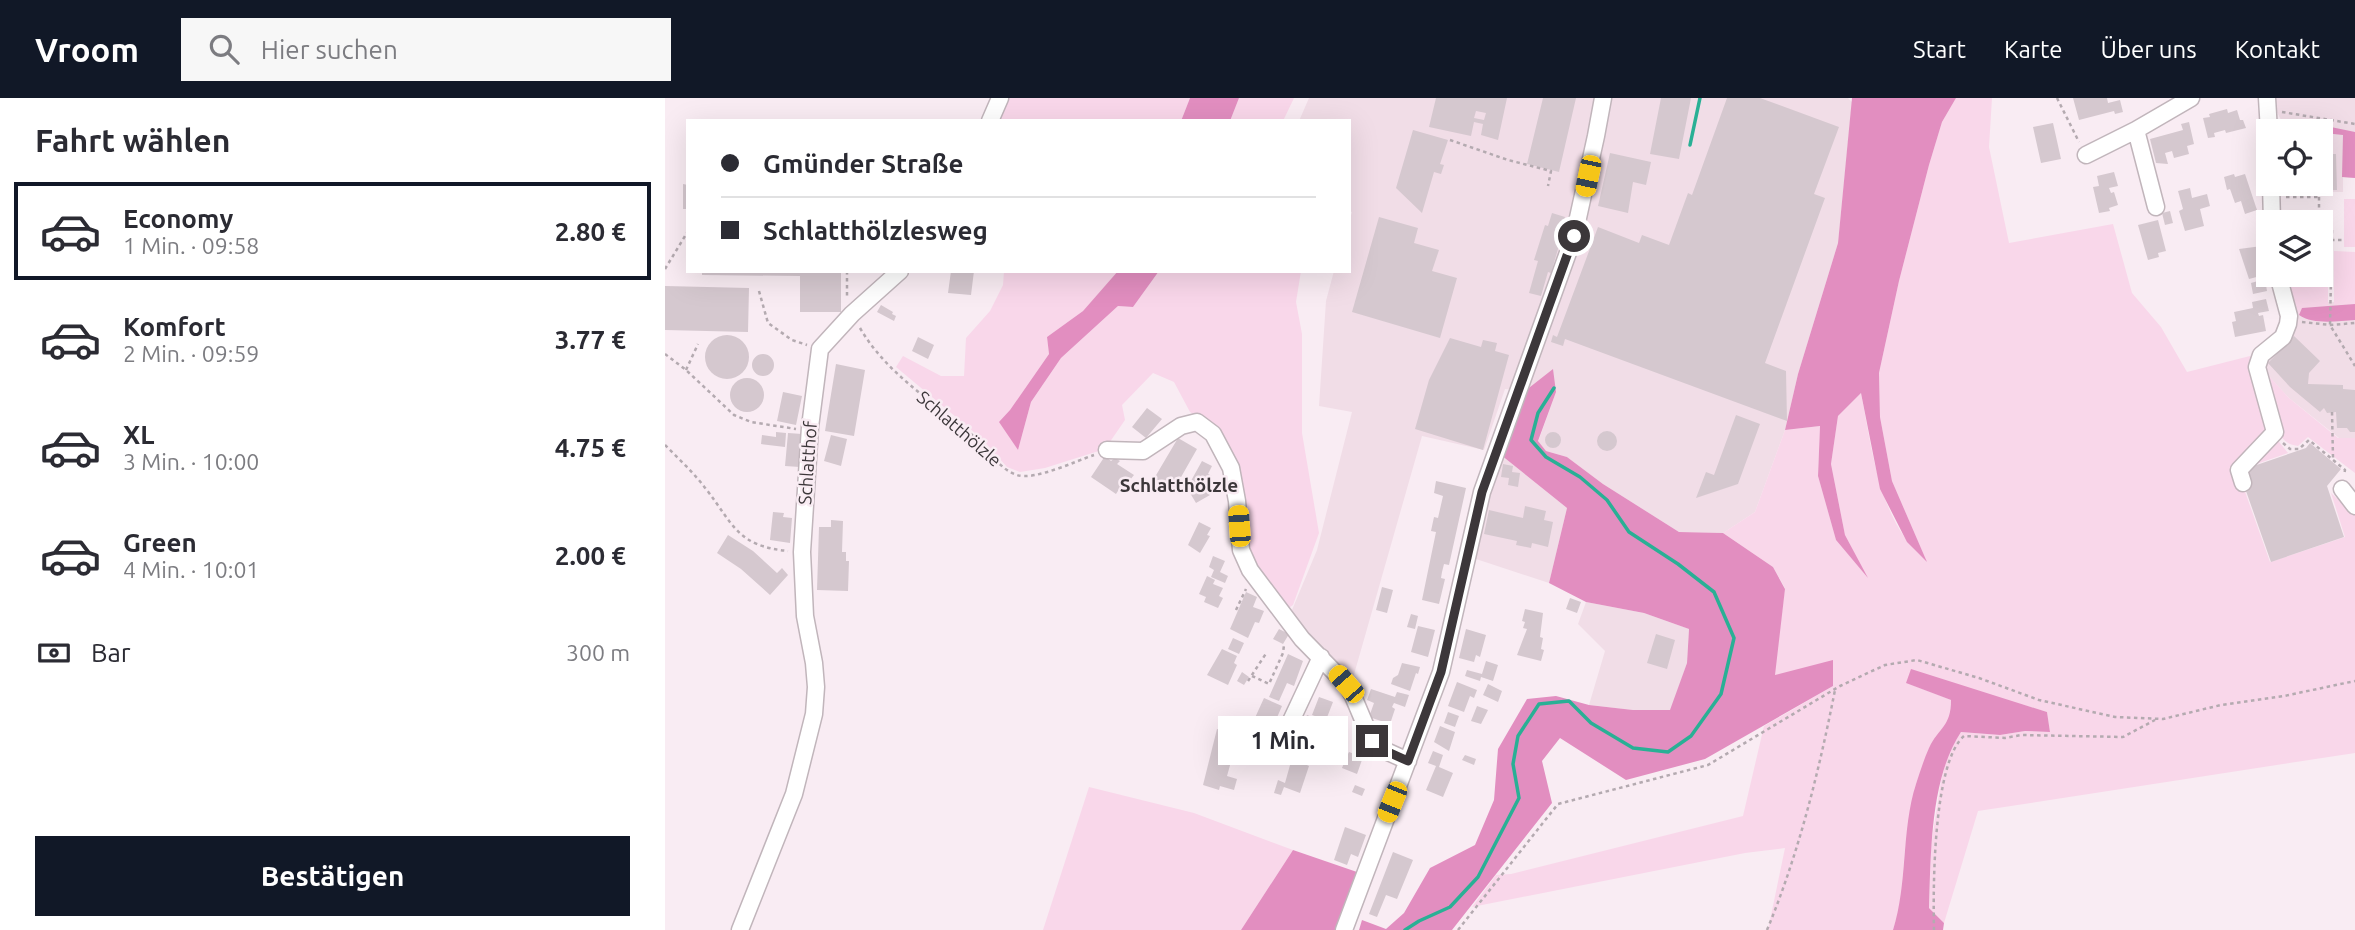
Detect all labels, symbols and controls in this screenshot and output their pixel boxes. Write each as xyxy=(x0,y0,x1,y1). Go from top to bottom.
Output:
search box xyxy=(181,18,671,81)
icon: search xyxy=(205,30,243,68)
text: Vroom xyxy=(35,31,139,68)
text: Hier suchen xyxy=(261,35,398,64)
text: Start xyxy=(1913,36,1966,63)
text: Karte xyxy=(2004,36,2063,63)
text: Über uns xyxy=(2101,36,2197,63)
text: Kontakt xyxy=(2235,36,2320,63)
map controls xyxy=(2256,119,2333,287)
button: locate xyxy=(2256,119,2333,196)
text: Fahrt wählen xyxy=(35,122,230,158)
text: Gmünder Straße xyxy=(763,149,964,178)
car xyxy=(1574,153,1603,199)
icon: car xyxy=(39,200,102,263)
text: Economy xyxy=(123,204,233,233)
button: layers xyxy=(2256,210,2333,287)
text: Schlatthölzlesweg xyxy=(763,216,988,245)
text: 2.80 € xyxy=(555,217,626,246)
route start xyxy=(1558,220,1590,252)
text: 1 Min. · 09:58 xyxy=(123,233,259,258)
icon: car xyxy=(39,308,102,371)
text: Komfort xyxy=(123,312,226,341)
text: 3.77 € xyxy=(555,325,626,354)
text: 2 Min. · 09:59 xyxy=(123,341,259,366)
street label: Schlatthölzle xyxy=(914,386,1006,470)
icon: car xyxy=(39,416,102,479)
text: XL xyxy=(123,420,154,449)
street label: Schlatthof xyxy=(794,420,820,505)
text: 4.75 € xyxy=(555,433,626,462)
text: 3 Min. · 10:00 xyxy=(123,449,259,474)
district label: Schlatthölzle xyxy=(1120,474,1238,496)
car xyxy=(1228,504,1251,548)
icon: car xyxy=(39,524,102,587)
text: Green xyxy=(123,528,197,557)
text: 2.00 € xyxy=(555,541,626,570)
text: 4 Min. · 10:01 xyxy=(123,557,259,582)
icon: cash xyxy=(35,634,73,672)
text: Bar xyxy=(91,638,131,667)
text: 300 m xyxy=(566,640,630,665)
car xyxy=(1325,661,1368,707)
callout: 1 Min. xyxy=(1218,716,1347,766)
route end xyxy=(1356,725,1388,757)
text: 1 Min. xyxy=(1251,728,1315,753)
car xyxy=(1375,779,1410,825)
button: Bestätigen xyxy=(35,836,630,916)

